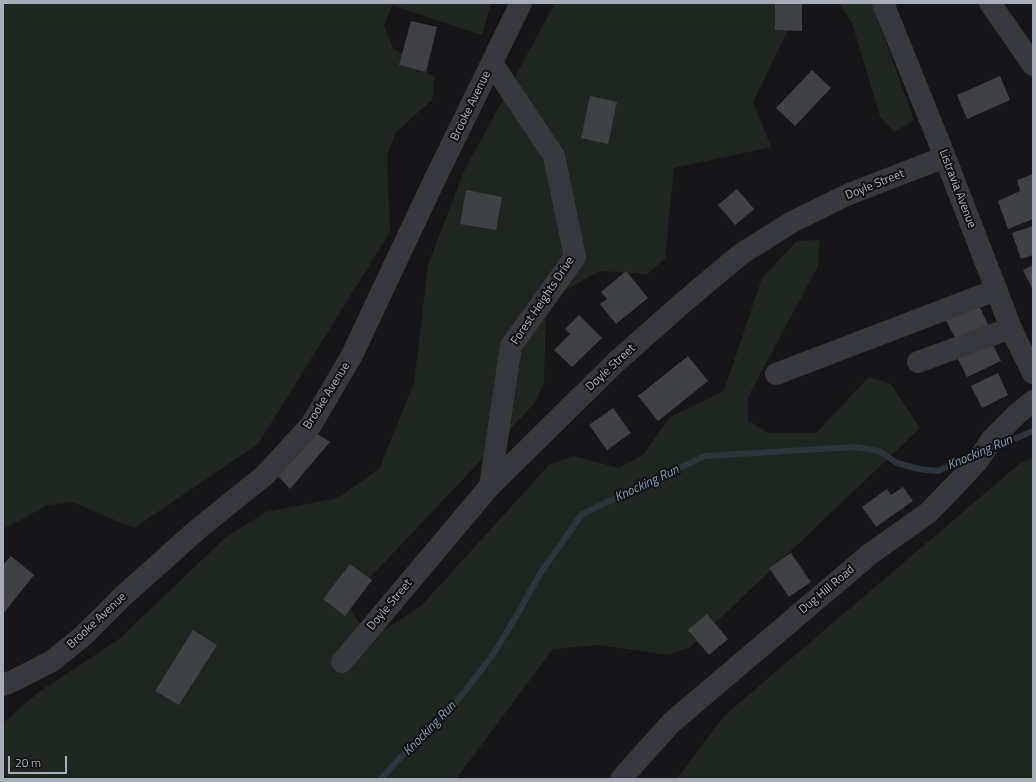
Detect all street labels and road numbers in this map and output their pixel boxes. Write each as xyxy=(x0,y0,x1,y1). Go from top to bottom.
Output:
street label: Brooke Avenue xyxy=(448,69,494,143)
street label: Listravia Avenue xyxy=(935,148,979,230)
street label: Doyle Street xyxy=(843,167,907,203)
street label: Forest Heights Drive xyxy=(508,254,578,348)
street label: Doyle Street xyxy=(583,342,639,394)
street label: Brooke Avenue xyxy=(301,360,353,432)
street label: Dug Hill Road xyxy=(796,563,858,617)
street label: Doyle Street xyxy=(365,577,415,633)
street label: Brooke Avenue xyxy=(64,590,130,652)

